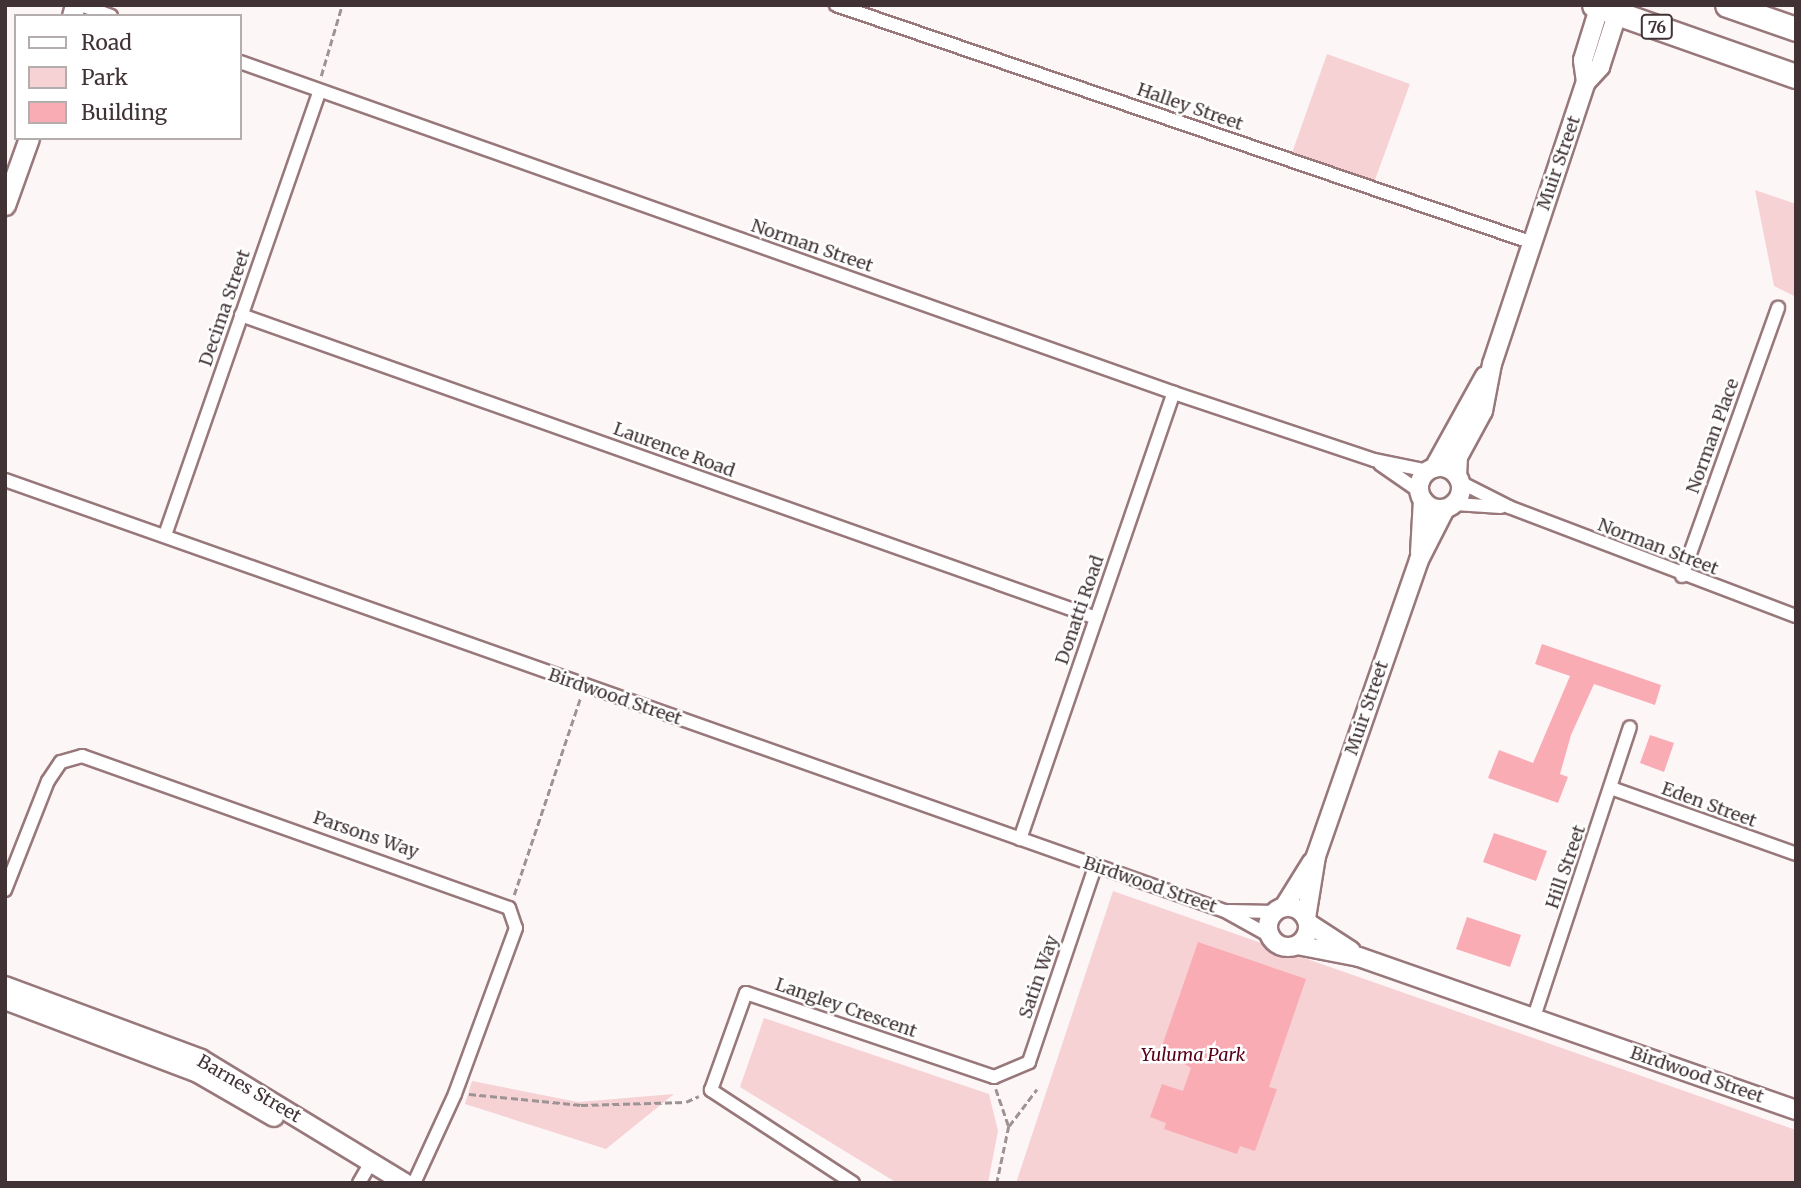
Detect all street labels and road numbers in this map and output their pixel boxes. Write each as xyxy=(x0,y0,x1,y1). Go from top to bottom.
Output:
road number: 76 xyxy=(1640,15,1674,40)
street label: Halley Street xyxy=(1134,79,1246,135)
street label: Muir Street xyxy=(1533,113,1585,213)
street label: Norman Street xyxy=(748,215,876,277)
street label: Decima Street xyxy=(195,247,255,369)
street label: Norman Place xyxy=(1682,375,1744,497)
street label: Laurence Road xyxy=(610,418,738,482)
street label: Norman Street xyxy=(1595,514,1721,580)
street label: Donatti Road xyxy=(1051,553,1109,667)
street label: Muir Street xyxy=(1341,658,1393,758)
street label: Birdwood Street xyxy=(545,664,685,730)
street label: Eden Street xyxy=(1658,778,1760,832)
street label: Parsons Way xyxy=(310,807,422,863)
street label: Hill Street xyxy=(1542,822,1590,912)
street label: Birdwood Street xyxy=(1080,852,1220,918)
street label: Satin Way xyxy=(1015,932,1063,1022)
street label: Langley Crescent xyxy=(772,974,920,1042)
street label: Birdwood Street xyxy=(1627,1042,1767,1108)
street label: Barnes Street xyxy=(193,1051,305,1127)

